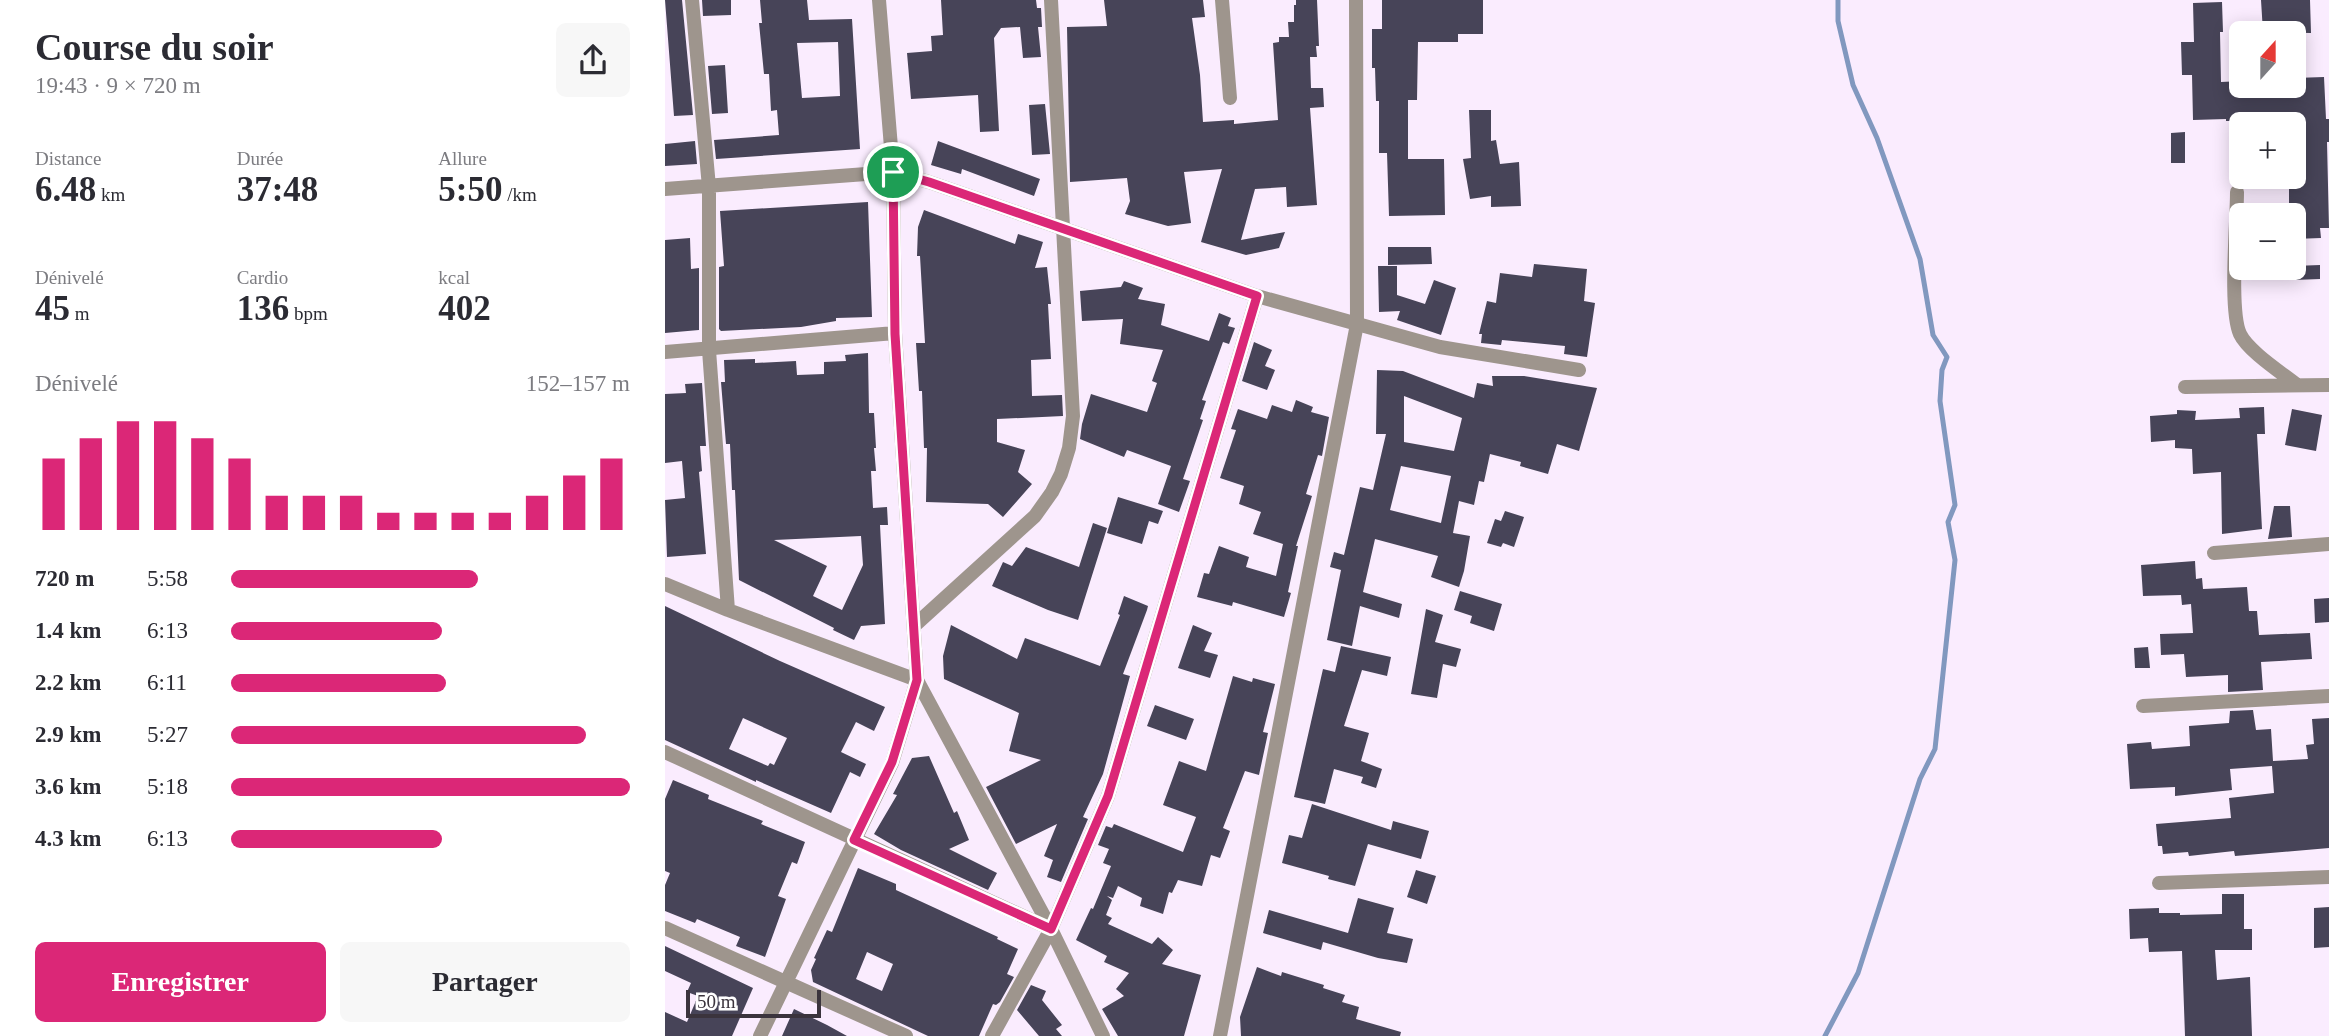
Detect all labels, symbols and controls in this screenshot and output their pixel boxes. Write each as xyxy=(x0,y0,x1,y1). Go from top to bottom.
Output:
north arrow xyxy=(2229,21,2307,98)
map controls xyxy=(2229,21,2306,280)
button: share xyxy=(556,23,630,97)
text: Course du soir xyxy=(35,26,274,68)
text: 19:43 · 9 × 720 m xyxy=(35,73,201,98)
button: + xyxy=(2229,112,2306,189)
pin xyxy=(863,142,923,202)
text: Distance xyxy=(35,148,101,169)
text: Durée xyxy=(237,148,283,169)
text: Allure xyxy=(438,148,487,169)
icon: arrive xyxy=(874,153,912,191)
text: 6.48 xyxy=(35,170,96,209)
text: 37:48 xyxy=(237,170,318,209)
text: 5:50 xyxy=(438,170,502,209)
text: km xyxy=(96,184,125,205)
text: /km xyxy=(502,184,537,205)
button: − xyxy=(2229,203,2306,280)
text: Dénivelé xyxy=(35,267,104,288)
text: Cardio xyxy=(237,267,288,288)
text: kcal xyxy=(438,267,470,288)
text: 45 xyxy=(35,289,70,328)
text: 136 xyxy=(237,289,289,328)
text: 402 xyxy=(438,289,491,328)
text: m xyxy=(70,303,90,324)
text: bpm xyxy=(289,303,328,324)
text: Dénivelé xyxy=(35,371,118,396)
text: 152–157 m xyxy=(526,371,630,396)
text: 720 m xyxy=(35,566,94,591)
text: 5:58 xyxy=(147,566,188,591)
text: 1.4 km xyxy=(35,618,101,643)
text: 6:13 xyxy=(147,618,188,643)
text: 2.2 km xyxy=(35,670,101,695)
text: 6:11 xyxy=(147,670,187,695)
text: 2.9 km xyxy=(35,722,101,747)
text: 5:27 xyxy=(147,722,188,747)
text: 3.6 km xyxy=(35,774,101,799)
text: 5:18 xyxy=(147,774,188,799)
text: 4.3 km xyxy=(35,826,101,851)
text: 6:13 xyxy=(147,826,188,851)
button: Enregistrer xyxy=(35,942,326,1022)
button: Partager xyxy=(340,942,630,1022)
scale bar xyxy=(686,987,821,1019)
text: 50 m xyxy=(697,991,736,1012)

